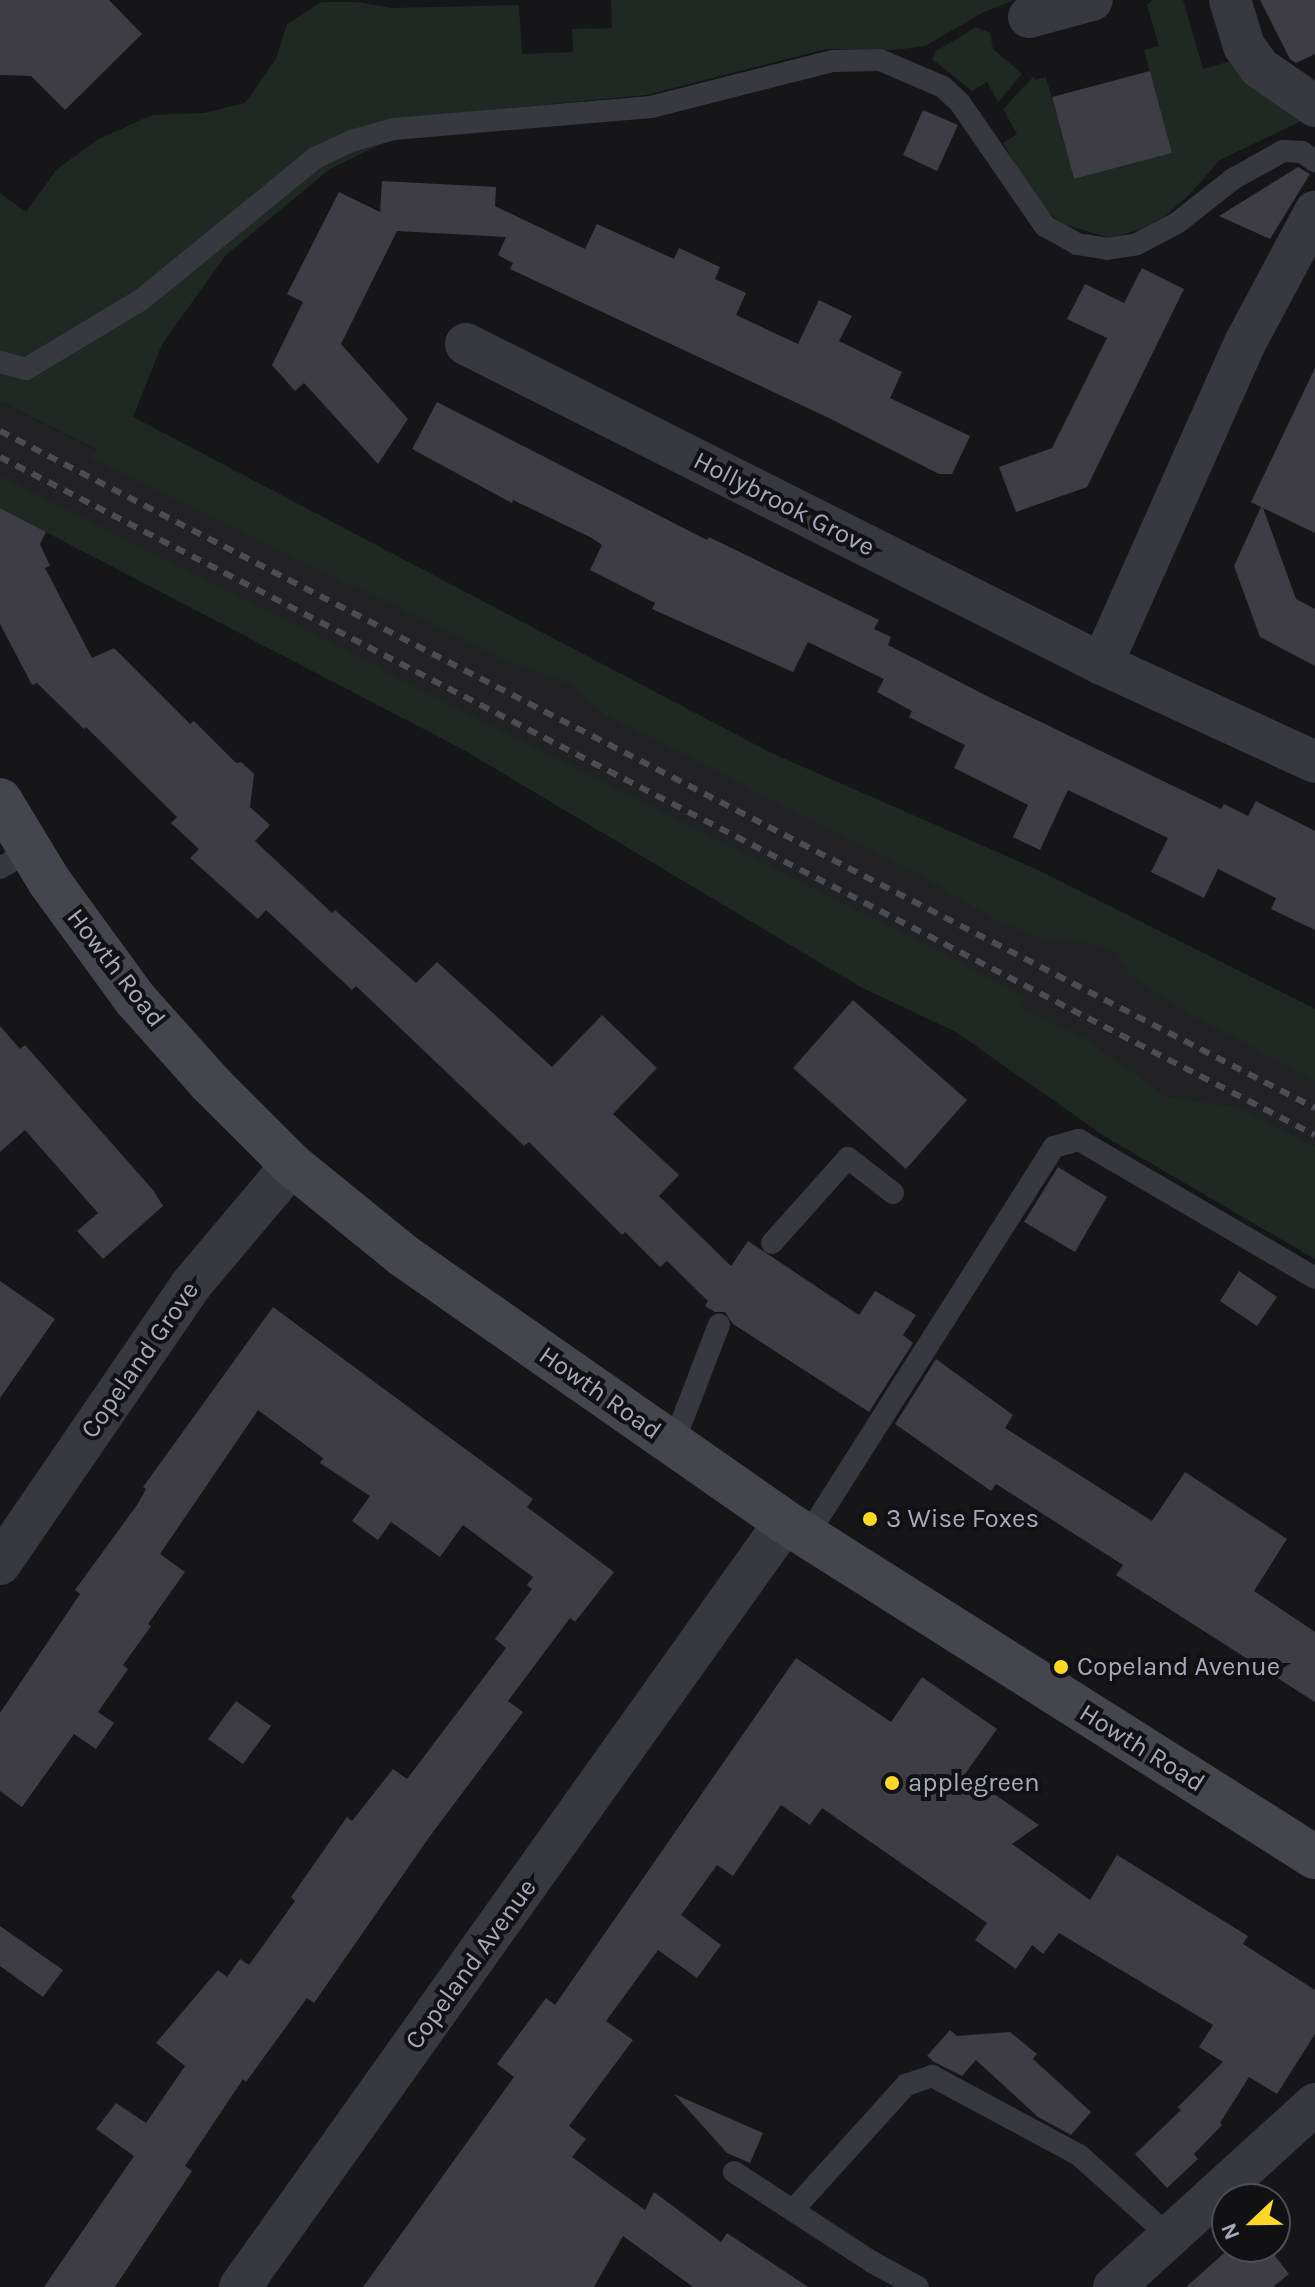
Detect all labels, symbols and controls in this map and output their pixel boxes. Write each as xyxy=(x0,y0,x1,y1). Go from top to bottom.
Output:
street label: Hollybrook Grove xyxy=(688,445,880,563)
street label: Howth Road xyxy=(60,902,172,1034)
street label: Copeland Grove xyxy=(74,1276,206,1444)
street label: Howth Road xyxy=(533,1340,667,1446)
place label: 3 Wise Foxes xyxy=(886,1503,1039,1535)
marker: 3 Wise Foxes xyxy=(861,1510,879,1528)
place label: Copeland Avenue xyxy=(1077,1651,1280,1683)
marker: Copeland Avenue xyxy=(1052,1658,1070,1676)
street label: Howth Road xyxy=(1074,1697,1210,1799)
place label: applegreen xyxy=(908,1767,1040,1799)
marker: applegreen xyxy=(883,1774,901,1792)
street label: Copeland Avenue xyxy=(399,1873,543,2055)
north arrow xyxy=(1211,2183,1291,2263)
text: N xyxy=(1216,2219,1246,2243)

